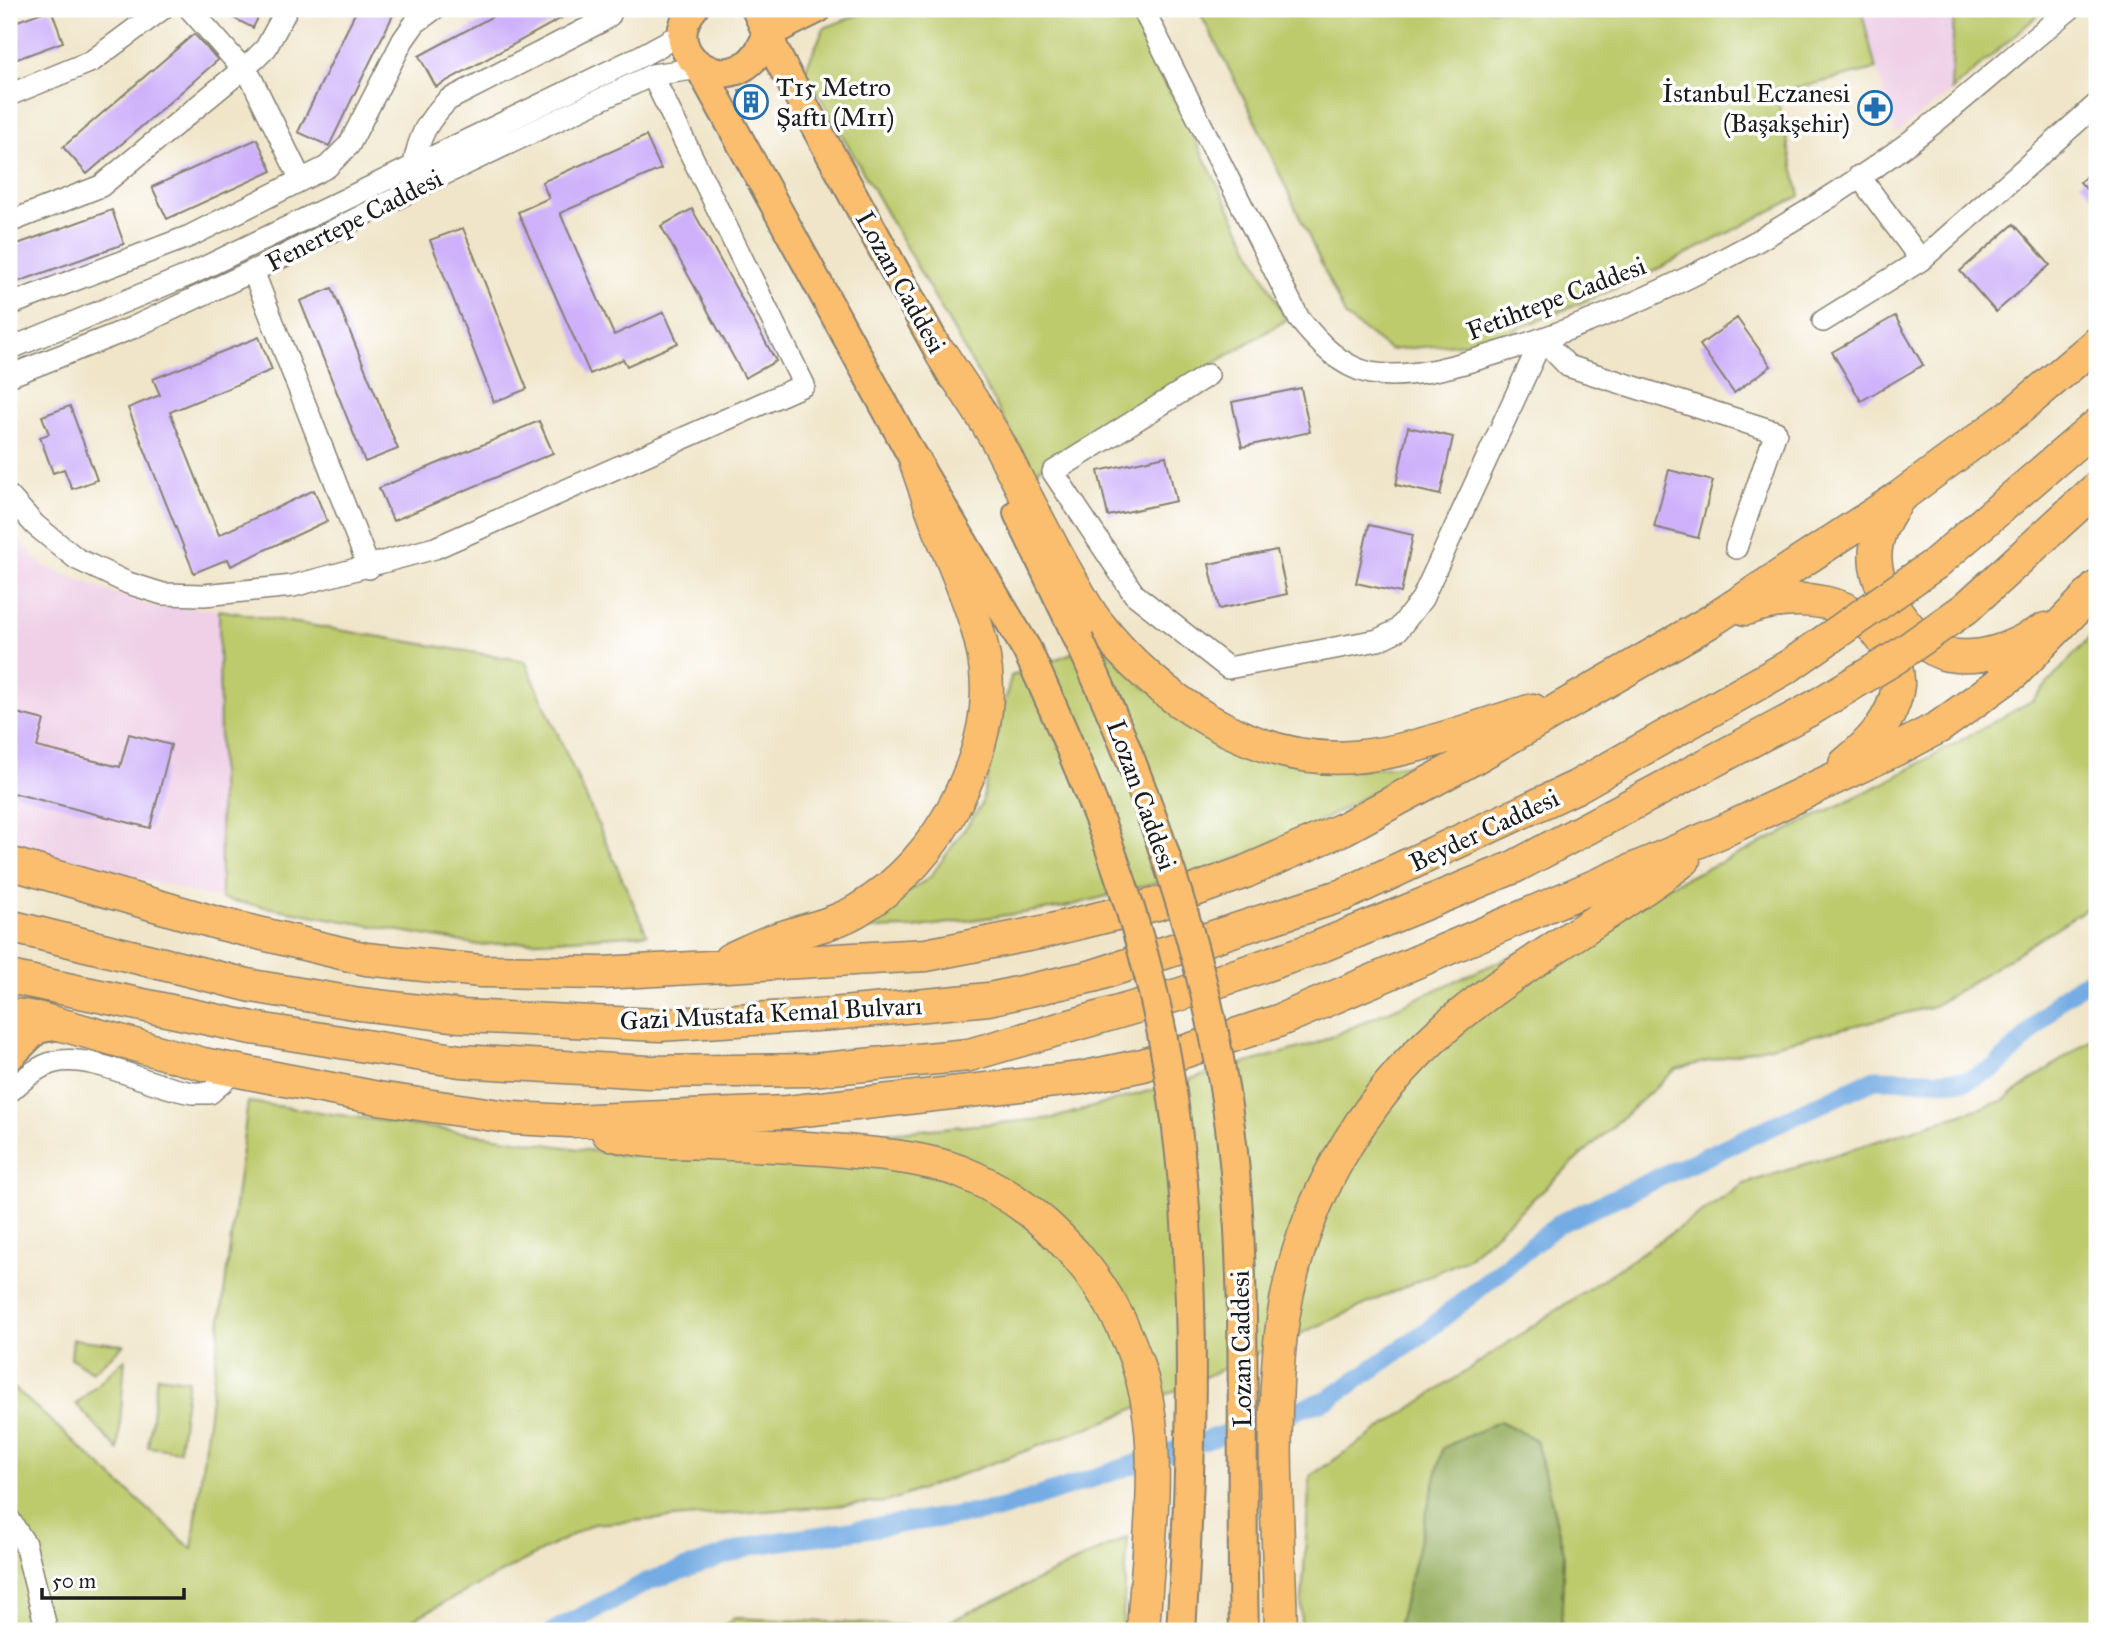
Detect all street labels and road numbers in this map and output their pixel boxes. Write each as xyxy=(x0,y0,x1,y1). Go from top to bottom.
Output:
street label: Fenertepe Caddesi xyxy=(260,162,448,278)
street label: Lozan Caddesi xyxy=(849,205,953,359)
street label: Fetihtepe Caddesi xyxy=(1462,249,1650,347)
street label: Lozan Caddesi xyxy=(1100,716,1184,874)
street label: Beyder Caddesi xyxy=(1404,781,1564,879)
street label: Gazi Mustafa Kemal Bulvarı xyxy=(619,989,923,1037)
street label: Lozan Caddesi xyxy=(1224,1270,1258,1428)

